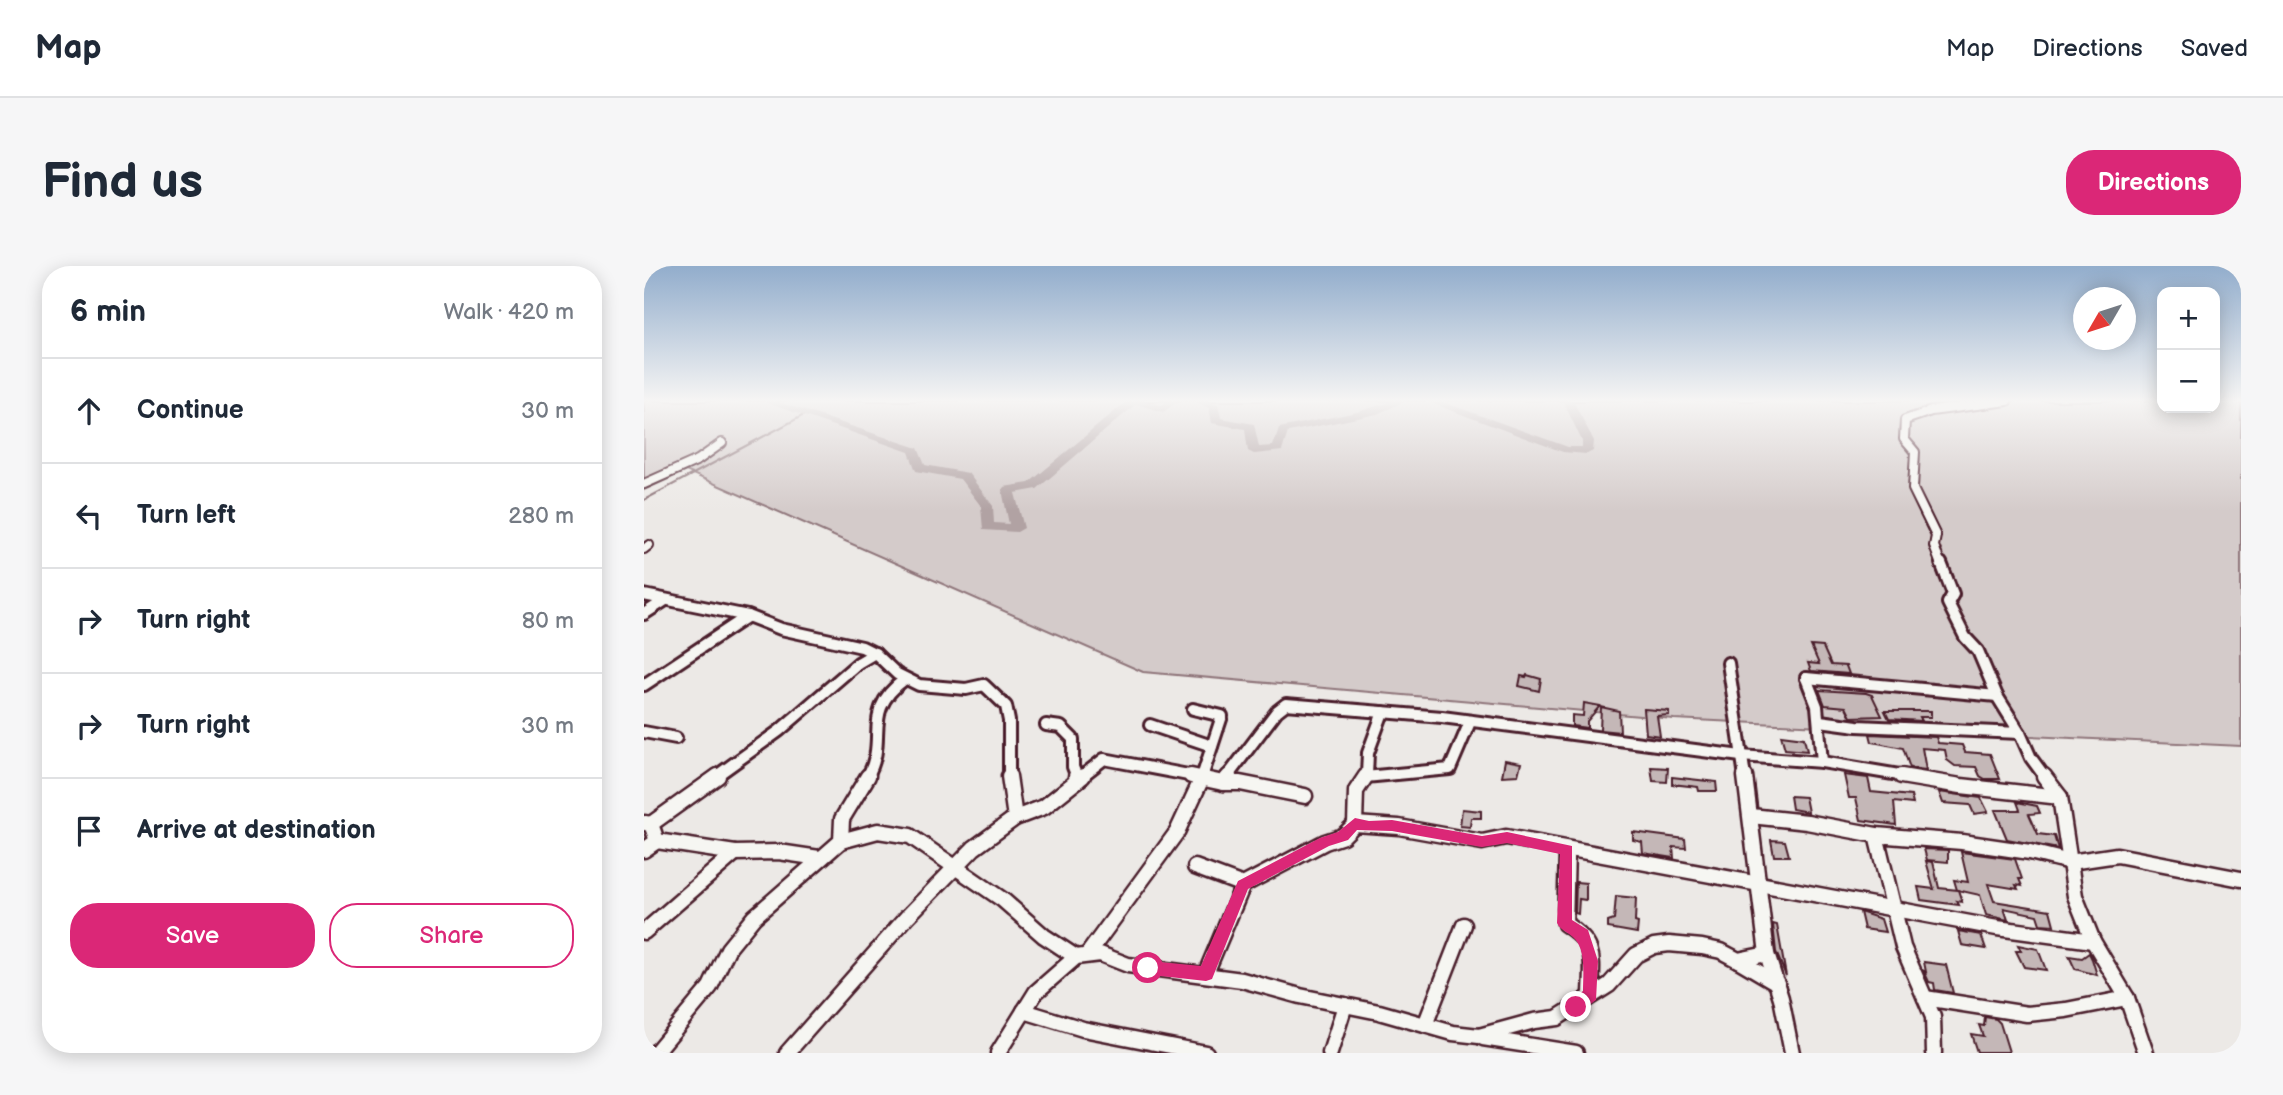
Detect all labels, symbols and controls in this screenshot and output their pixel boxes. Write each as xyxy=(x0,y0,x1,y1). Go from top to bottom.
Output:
text: Map xyxy=(35,28,101,68)
text: Map xyxy=(1946,34,1994,63)
text: Directions xyxy=(2032,34,2143,63)
text: Saved xyxy=(2181,34,2248,63)
button: Directions xyxy=(2066,150,2241,215)
text: Find us xyxy=(42,153,203,212)
north arrow xyxy=(2073,287,2136,350)
map controls xyxy=(2157,287,2220,413)
button: + xyxy=(2157,287,2220,350)
text: 6 min xyxy=(70,294,146,330)
text: Walk · 420 m xyxy=(444,298,574,326)
button: − xyxy=(2157,350,2220,413)
icon: ahead xyxy=(70,392,108,430)
text: Continue xyxy=(137,395,244,426)
text: 30 m xyxy=(521,397,574,425)
icon: left xyxy=(70,497,108,535)
text: Turn left xyxy=(137,500,236,531)
text: 280 m xyxy=(508,502,574,530)
icon: right xyxy=(70,602,108,640)
text: Turn right xyxy=(137,605,250,636)
text: 80 m xyxy=(522,607,574,635)
icon: right xyxy=(70,707,108,745)
text: Turn right xyxy=(137,710,250,741)
text: 30 m xyxy=(521,712,574,740)
icon: arrive xyxy=(70,812,108,850)
text: Arrive at destination xyxy=(137,815,376,846)
button: Save xyxy=(70,903,315,968)
button: Share xyxy=(329,903,574,968)
route start xyxy=(1132,952,1163,983)
route end xyxy=(1560,991,1591,1022)

